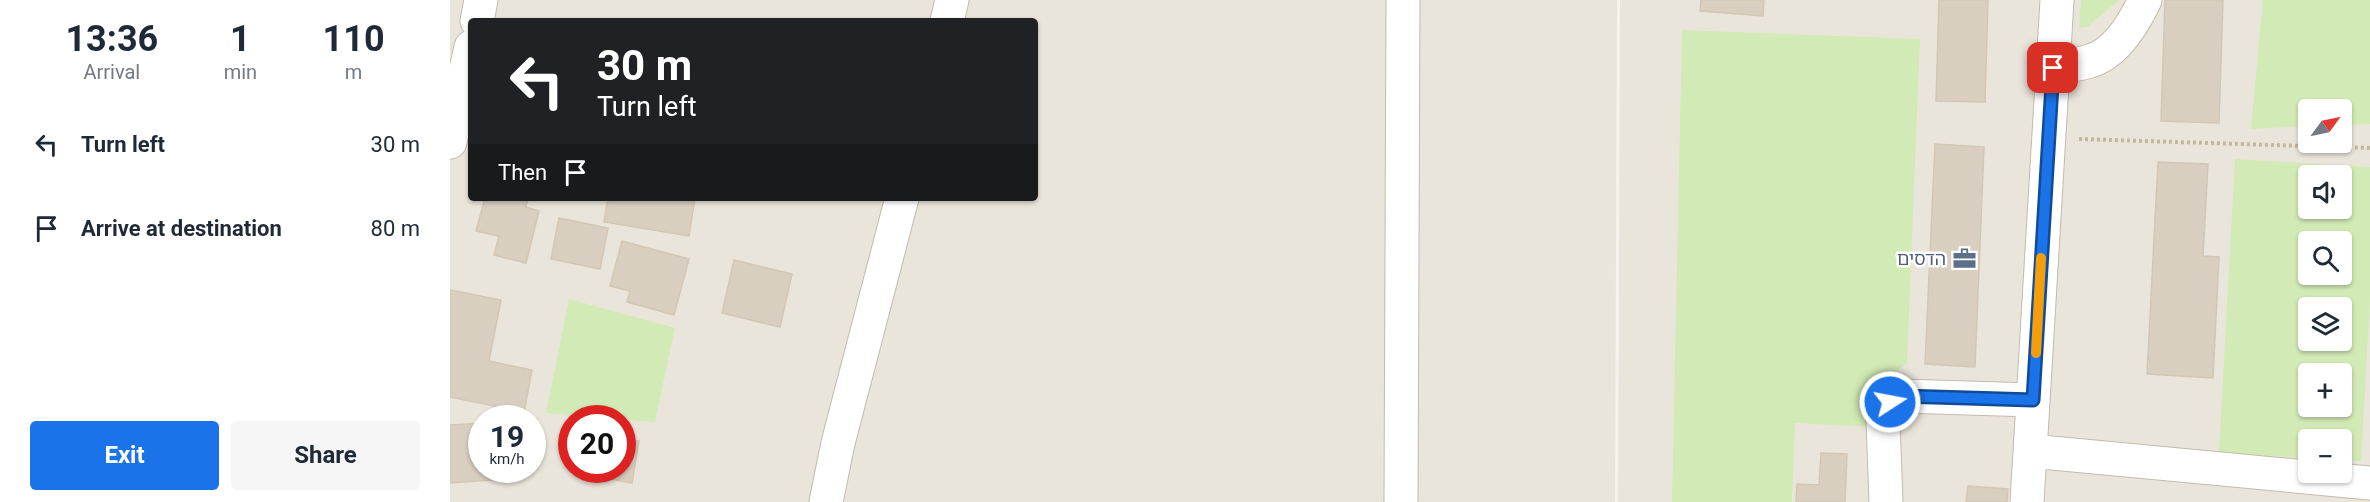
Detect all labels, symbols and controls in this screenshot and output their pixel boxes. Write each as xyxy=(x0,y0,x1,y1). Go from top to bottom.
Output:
text: 13:36 xyxy=(65,18,158,60)
text: 1 xyxy=(230,18,251,60)
text: 110 xyxy=(323,18,385,60)
text: 30 m xyxy=(597,41,692,90)
icon: left xyxy=(498,42,576,120)
pin xyxy=(2027,42,2078,93)
icon: arrive xyxy=(2036,51,2069,84)
text: Arrival xyxy=(83,60,140,84)
text: min xyxy=(224,60,257,84)
text: m xyxy=(345,60,362,84)
text: Turn left xyxy=(597,91,697,123)
north arrow xyxy=(2298,99,2352,153)
map controls xyxy=(2298,99,2352,483)
icon: left xyxy=(30,128,63,161)
text: Turn left xyxy=(81,132,165,157)
text: 30 m xyxy=(371,132,420,157)
icon: arrive xyxy=(559,156,592,189)
text: Then xyxy=(498,160,547,185)
button: sound xyxy=(2298,165,2352,219)
icon: arrive xyxy=(30,212,63,245)
text: Arrive at destination xyxy=(81,216,282,241)
text: 80 m xyxy=(371,216,420,241)
button: search xyxy=(2298,231,2352,285)
office icon: הדסים xyxy=(1951,245,1977,271)
place label: הדסים xyxy=(1897,248,1946,269)
button: layers xyxy=(2298,297,2352,351)
button: + xyxy=(2298,363,2352,417)
position arrow xyxy=(1858,370,1922,434)
speed limit sign: 20 xyxy=(558,405,636,483)
text: 19 xyxy=(490,419,524,454)
button: Exit xyxy=(30,421,219,490)
button: Share xyxy=(231,421,420,490)
button: − xyxy=(2298,429,2352,483)
text: km/h xyxy=(489,450,525,468)

